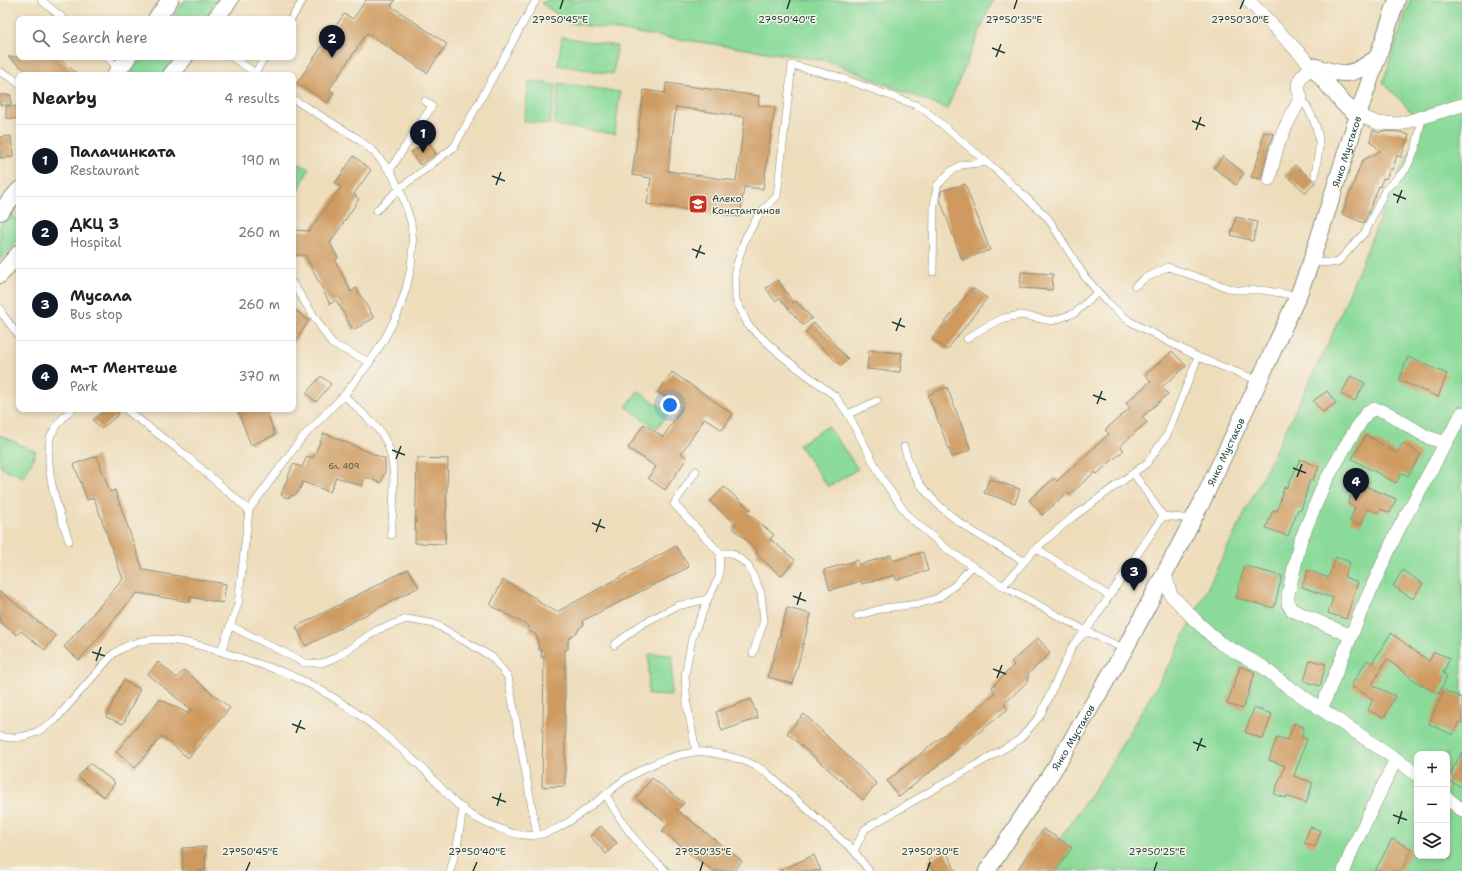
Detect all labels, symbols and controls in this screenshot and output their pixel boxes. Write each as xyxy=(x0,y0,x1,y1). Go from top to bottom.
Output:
text: 27°50'45"E xyxy=(532,13,588,26)
text: 27°50'40"E xyxy=(758,13,816,26)
text: 27°50'35"E xyxy=(986,13,1042,26)
text: 27°50'30"E xyxy=(1211,13,1269,26)
search box xyxy=(16,16,296,60)
pin: 2 xyxy=(319,25,345,58)
icon: search xyxy=(30,27,52,49)
text: Search here xyxy=(62,28,148,48)
text: Nearby xyxy=(32,87,97,109)
text: 4 results xyxy=(224,90,280,107)
street label: Янко Мустаков xyxy=(1329,114,1364,189)
pin: 1 xyxy=(410,120,436,153)
text: Палачинката xyxy=(70,142,176,162)
text: 1 xyxy=(42,152,48,169)
text: 190 m xyxy=(241,152,280,169)
text: Restaurant xyxy=(70,162,140,179)
place label: Алеко Константинов xyxy=(712,192,780,217)
school or university icon: Алеко Константинов xyxy=(687,193,709,215)
text: ДКЦ 3 xyxy=(70,214,119,234)
text: 2 xyxy=(40,224,50,241)
text: 260 m xyxy=(238,224,280,241)
text: Hospital xyxy=(70,234,121,251)
text: Мусала xyxy=(70,286,132,306)
text: 3 xyxy=(40,296,50,313)
text: 260 m xyxy=(238,296,280,313)
text: Bus stop xyxy=(70,306,122,323)
text: м-т Ментeше xyxy=(70,358,177,378)
text: 4 xyxy=(40,368,50,385)
text: 370 m xyxy=(238,368,280,385)
text: Park xyxy=(70,378,98,395)
your location xyxy=(660,395,680,415)
street label: Янко Мустаков xyxy=(1204,415,1247,488)
house number: бл. 409 xyxy=(329,461,359,472)
pin: 4 xyxy=(1343,468,1369,501)
pin: 3 xyxy=(1121,558,1147,591)
street label: Янко Мустаков xyxy=(1049,702,1097,773)
map controls xyxy=(1414,751,1450,859)
button: + xyxy=(1414,751,1450,787)
button: − xyxy=(1414,787,1450,823)
button: layers xyxy=(1414,823,1450,859)
text: 27°50'45"E xyxy=(222,845,278,858)
text: 27°50'40"E xyxy=(448,845,506,858)
text: 27°50'35"E xyxy=(675,845,731,858)
text: 27°50'30"E xyxy=(901,845,959,858)
text: 27°50'25"E xyxy=(1129,845,1185,858)

